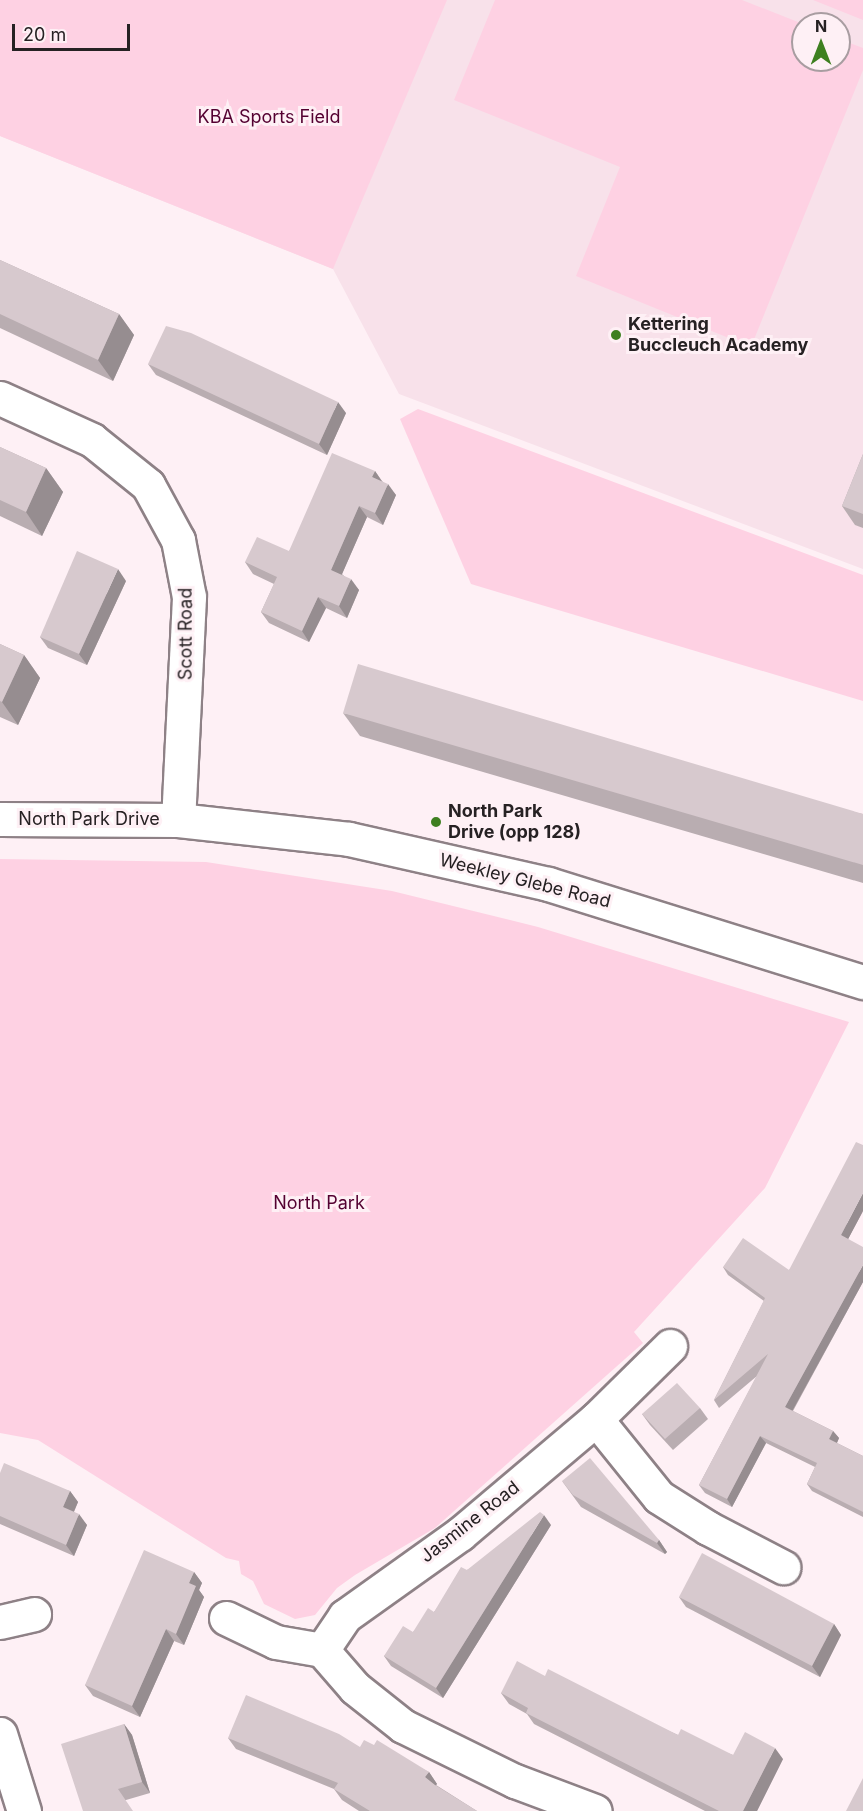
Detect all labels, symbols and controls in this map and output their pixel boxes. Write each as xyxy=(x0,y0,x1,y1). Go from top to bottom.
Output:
scale bar xyxy=(15,12,134,50)
north arrow xyxy=(791,12,851,72)
text: N xyxy=(815,16,827,36)
text: 20 m xyxy=(23,24,66,45)
park label: KBA Sports Field xyxy=(198,106,340,128)
place label: Kettering Buccleuch Academy xyxy=(628,314,808,356)
marker: Kettering Buccleuch Academy xyxy=(609,328,623,342)
street label: Scott Road xyxy=(175,588,197,680)
place label: North Park Drive (opp 128) xyxy=(448,801,581,844)
street label: North Park Drive xyxy=(18,808,160,830)
marker: North Park Drive (opp 128) xyxy=(429,815,443,829)
street label: Weekley Glebe Road xyxy=(437,849,613,913)
park label: North Park xyxy=(273,1192,365,1214)
street label: Jasmine Road xyxy=(416,1477,524,1567)

